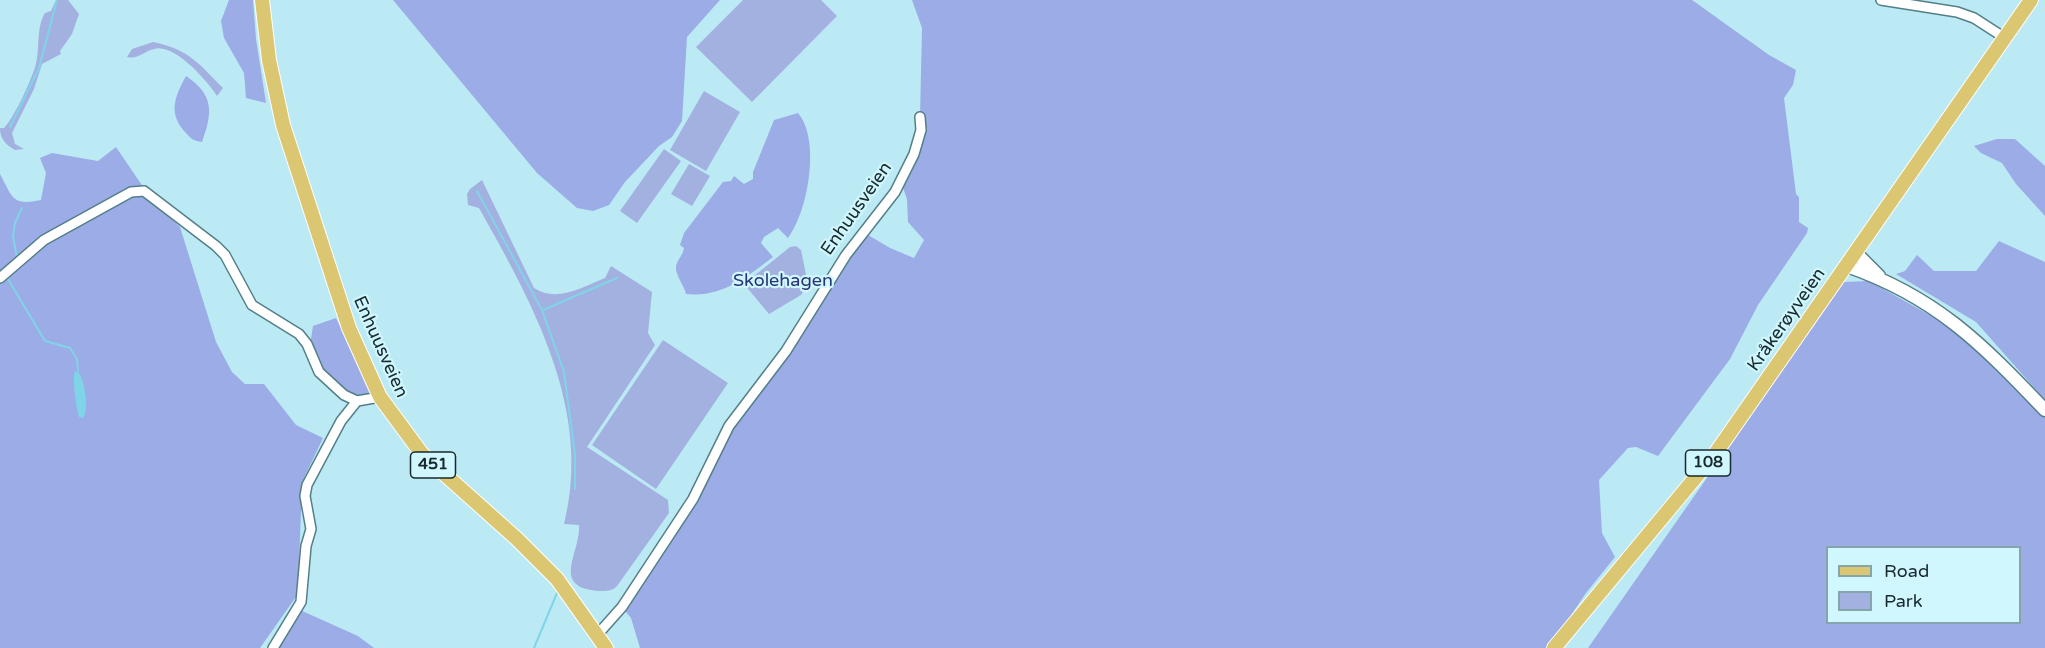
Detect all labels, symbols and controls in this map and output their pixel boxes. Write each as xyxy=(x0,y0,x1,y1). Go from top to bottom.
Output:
street label: Enhuusveien xyxy=(817,158,897,260)
street label: Kråkerøyveien xyxy=(1743,264,1831,376)
park label: Skolehagen xyxy=(733,270,833,292)
street label: Enhuusveien xyxy=(348,293,412,401)
road number: 108 xyxy=(1686,450,1730,476)
road number: 451 xyxy=(410,452,456,478)
legend xyxy=(1826,546,2021,624)
text: Road xyxy=(1884,560,1929,582)
text: Park xyxy=(1884,590,1922,612)

